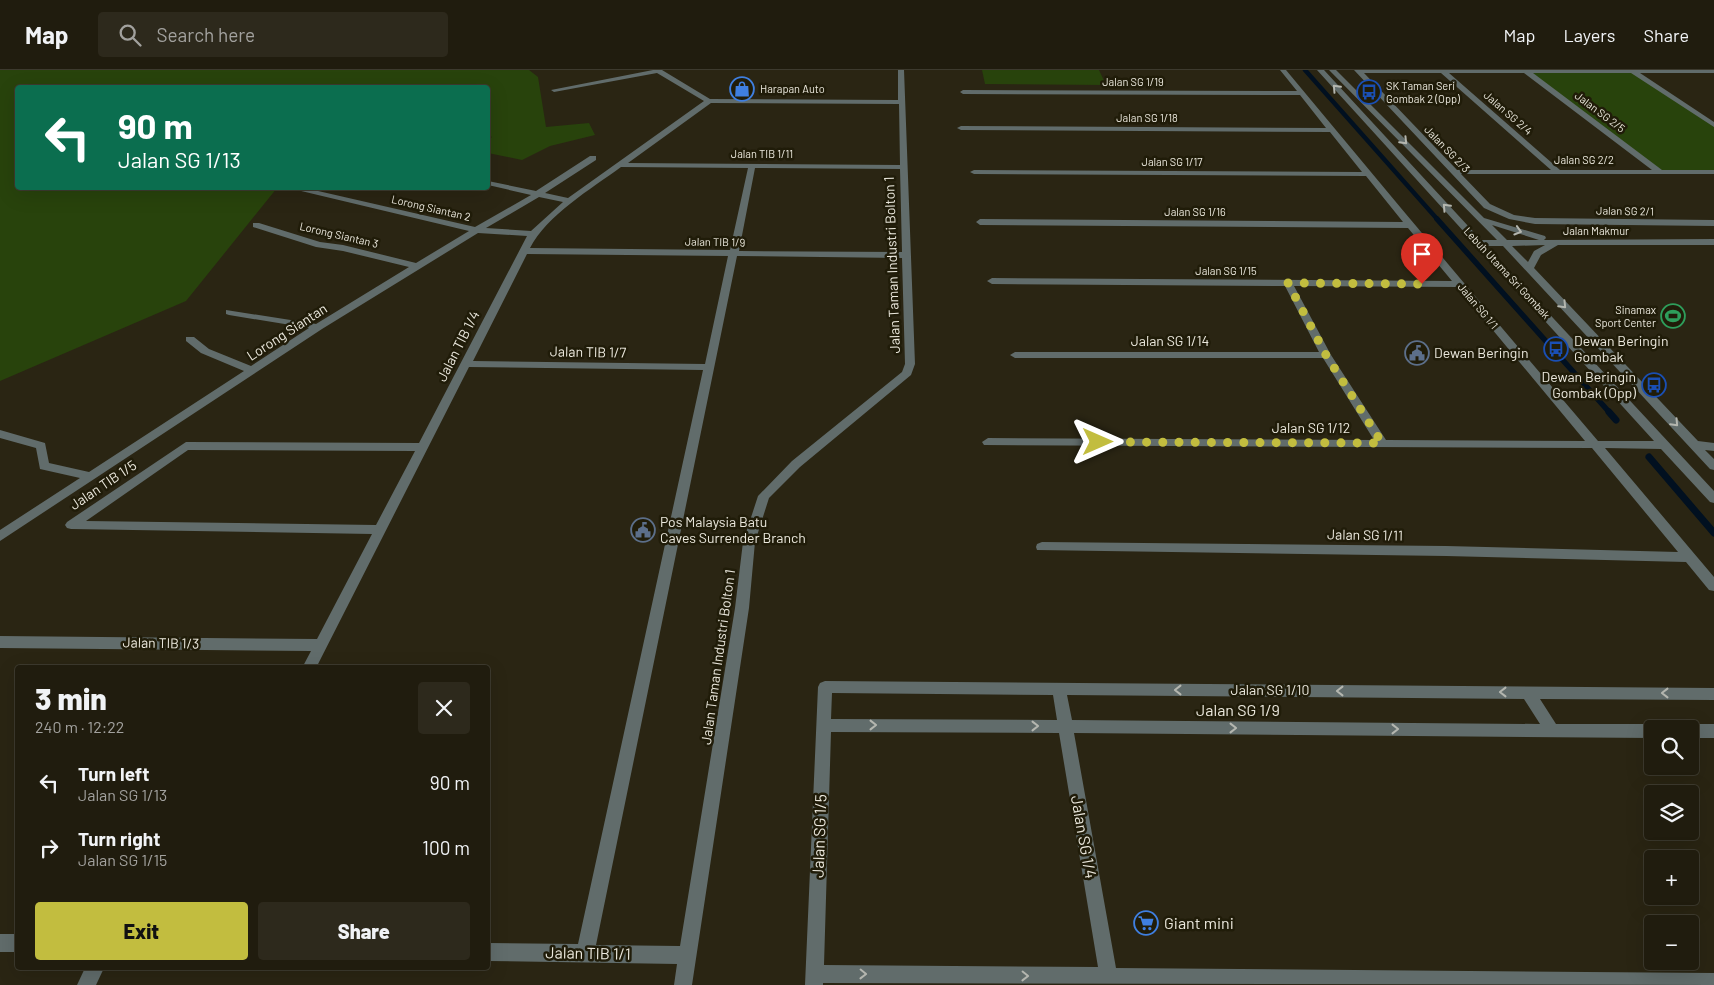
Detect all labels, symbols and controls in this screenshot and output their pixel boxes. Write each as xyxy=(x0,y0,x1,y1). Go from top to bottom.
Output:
search box xyxy=(98,12,448,57)
text: Map xyxy=(25,20,68,49)
icon: search xyxy=(116,21,144,49)
text: Search here xyxy=(156,23,255,46)
text: Map xyxy=(1503,24,1535,46)
text: Layers xyxy=(1563,24,1616,46)
text: Share xyxy=(1644,24,1689,46)
street label: Jalan SG 1/19 xyxy=(1102,75,1164,88)
shop icon: Harapan Auto xyxy=(729,76,755,102)
bus stop icon: SK Taman Seri Gombak 2 (Opp) xyxy=(1356,79,1382,105)
place label: SK Taman Seri Gombak 2 (Opp) xyxy=(1386,79,1460,105)
place label: Harapan Auto xyxy=(760,82,825,95)
one-way arrow xyxy=(1333,84,1342,93)
street label: Jalan SG 2/4 xyxy=(1481,88,1535,137)
street label: Jalan SG 2/5 xyxy=(1573,88,1628,135)
text: 90 m xyxy=(118,104,193,146)
icon: left xyxy=(35,105,100,170)
street label: Jalan SG 1/18 xyxy=(1116,111,1178,124)
street label: Jalan SG 2/3 xyxy=(1422,123,1473,175)
one-way arrow xyxy=(1398,136,1407,145)
text: Jalan SG 1/13 xyxy=(118,146,241,172)
street label: Jalan TIB 1/11 xyxy=(731,147,793,160)
street label: Jalan SG 2/2 xyxy=(1554,153,1614,166)
street label: Jalan SG 1/17 xyxy=(1142,155,1202,168)
street label: Jalan Taman Industri Bolton 1 xyxy=(880,176,903,354)
street label: Lorong Siantan 2 xyxy=(390,192,472,223)
street label: Jalan SG 2/1 xyxy=(1596,203,1654,218)
one-way arrow xyxy=(1443,204,1452,213)
street label: Jalan SG 1/16 xyxy=(1164,205,1226,218)
street label: Lorong Siantan 3 xyxy=(298,219,380,250)
street label: Lebuh Utama Sri Gombak xyxy=(1462,224,1553,321)
street label: Jalan Makmur xyxy=(1563,224,1629,237)
one-way arrow xyxy=(1513,226,1521,236)
pin xyxy=(1401,233,1443,284)
street label: Jalan TIB 1/9 xyxy=(685,234,746,249)
icon: arrive xyxy=(1408,240,1436,268)
street label: Jalan SG 1/15 xyxy=(1195,264,1257,277)
street label: Jalan SG 1/1 xyxy=(1455,280,1501,331)
street label: Lorong Siantan xyxy=(243,299,330,364)
one-way arrow xyxy=(1557,299,1566,308)
place label: Sinamax Sport Center xyxy=(1595,303,1656,329)
sports icon: Sinamax Sport Center xyxy=(1660,303,1686,329)
street label: Jalan TIB 1/4 xyxy=(432,307,483,384)
street label: Jalan SG 1/14 xyxy=(1131,332,1209,349)
place label: Dewan Beringin Gombak xyxy=(1574,332,1668,365)
bus stop icon: Dewan Beringin Gombak xyxy=(1543,336,1569,362)
public building icon: Dewan Beringin xyxy=(1404,340,1430,366)
street label: Jalan TIB 1/7 xyxy=(550,342,627,361)
place label: Dewan Beringin xyxy=(1434,344,1528,361)
place label: Dewan Beringin Gombak (Opp) xyxy=(1542,368,1636,401)
bus stop icon: Dewan Beringin Gombak (Opp) xyxy=(1641,372,1667,398)
position arrow xyxy=(1071,415,1123,467)
one-way arrow xyxy=(1669,417,1678,426)
street label: Jalan SG 1/12 xyxy=(1272,419,1350,436)
street label: Jalan TIB 1/5 xyxy=(66,456,139,513)
place label: Pos Malaysia Batu Caves Surrender Branch xyxy=(660,513,806,546)
public building icon: Pos Malaysia Batu Caves Surrender Branch xyxy=(630,517,656,543)
street label: Jalan SG 1/11 xyxy=(1327,525,1403,544)
street label: Jalan Taman Industri Bolton 1 xyxy=(697,568,738,746)
street label: Jalan TIB 1/3 xyxy=(122,633,200,652)
text: 3 min xyxy=(35,680,107,716)
street label: Jalan SG 1/10 xyxy=(1231,681,1309,698)
button: close xyxy=(418,682,470,734)
one-way arrow xyxy=(1174,685,1182,695)
one-way arrow xyxy=(1336,686,1344,696)
one-way arrow xyxy=(1499,687,1506,697)
one-way arrow xyxy=(1661,688,1669,698)
street label: Jalan SG 1/9 xyxy=(1196,700,1280,719)
text: 240 m · 12:22 xyxy=(35,717,124,736)
one-way arrow xyxy=(869,720,877,730)
map controls xyxy=(1644,720,1699,970)
button: search xyxy=(1644,720,1699,775)
one-way arrow xyxy=(1032,721,1039,731)
one-way arrow xyxy=(1229,723,1237,733)
one-way arrow xyxy=(1392,724,1399,734)
text: Turn left xyxy=(78,762,149,785)
icon: left xyxy=(35,769,63,797)
text: 90 m xyxy=(430,771,470,794)
text: Jalan SG 1/13 xyxy=(78,785,167,804)
button: layers xyxy=(1644,785,1699,840)
street label: Jalan SG 1/5 xyxy=(808,794,829,878)
street label: Jalan SG 1/4 xyxy=(1068,794,1101,880)
text: Turn right xyxy=(78,827,160,850)
icon: right xyxy=(35,834,63,862)
text: 100 m xyxy=(422,836,470,859)
text: Jalan SG 1/15 xyxy=(78,850,167,869)
button: + xyxy=(1644,850,1699,905)
button: Exit xyxy=(35,902,248,960)
button: Share xyxy=(258,902,470,960)
supermarket icon: Giant mini xyxy=(1133,910,1159,936)
place label: Giant mini xyxy=(1164,913,1234,932)
button: − xyxy=(1644,915,1699,970)
street label: Jalan TIB 1/1 xyxy=(545,942,631,963)
one-way arrow xyxy=(860,969,867,979)
one-way arrow xyxy=(1022,971,1030,981)

